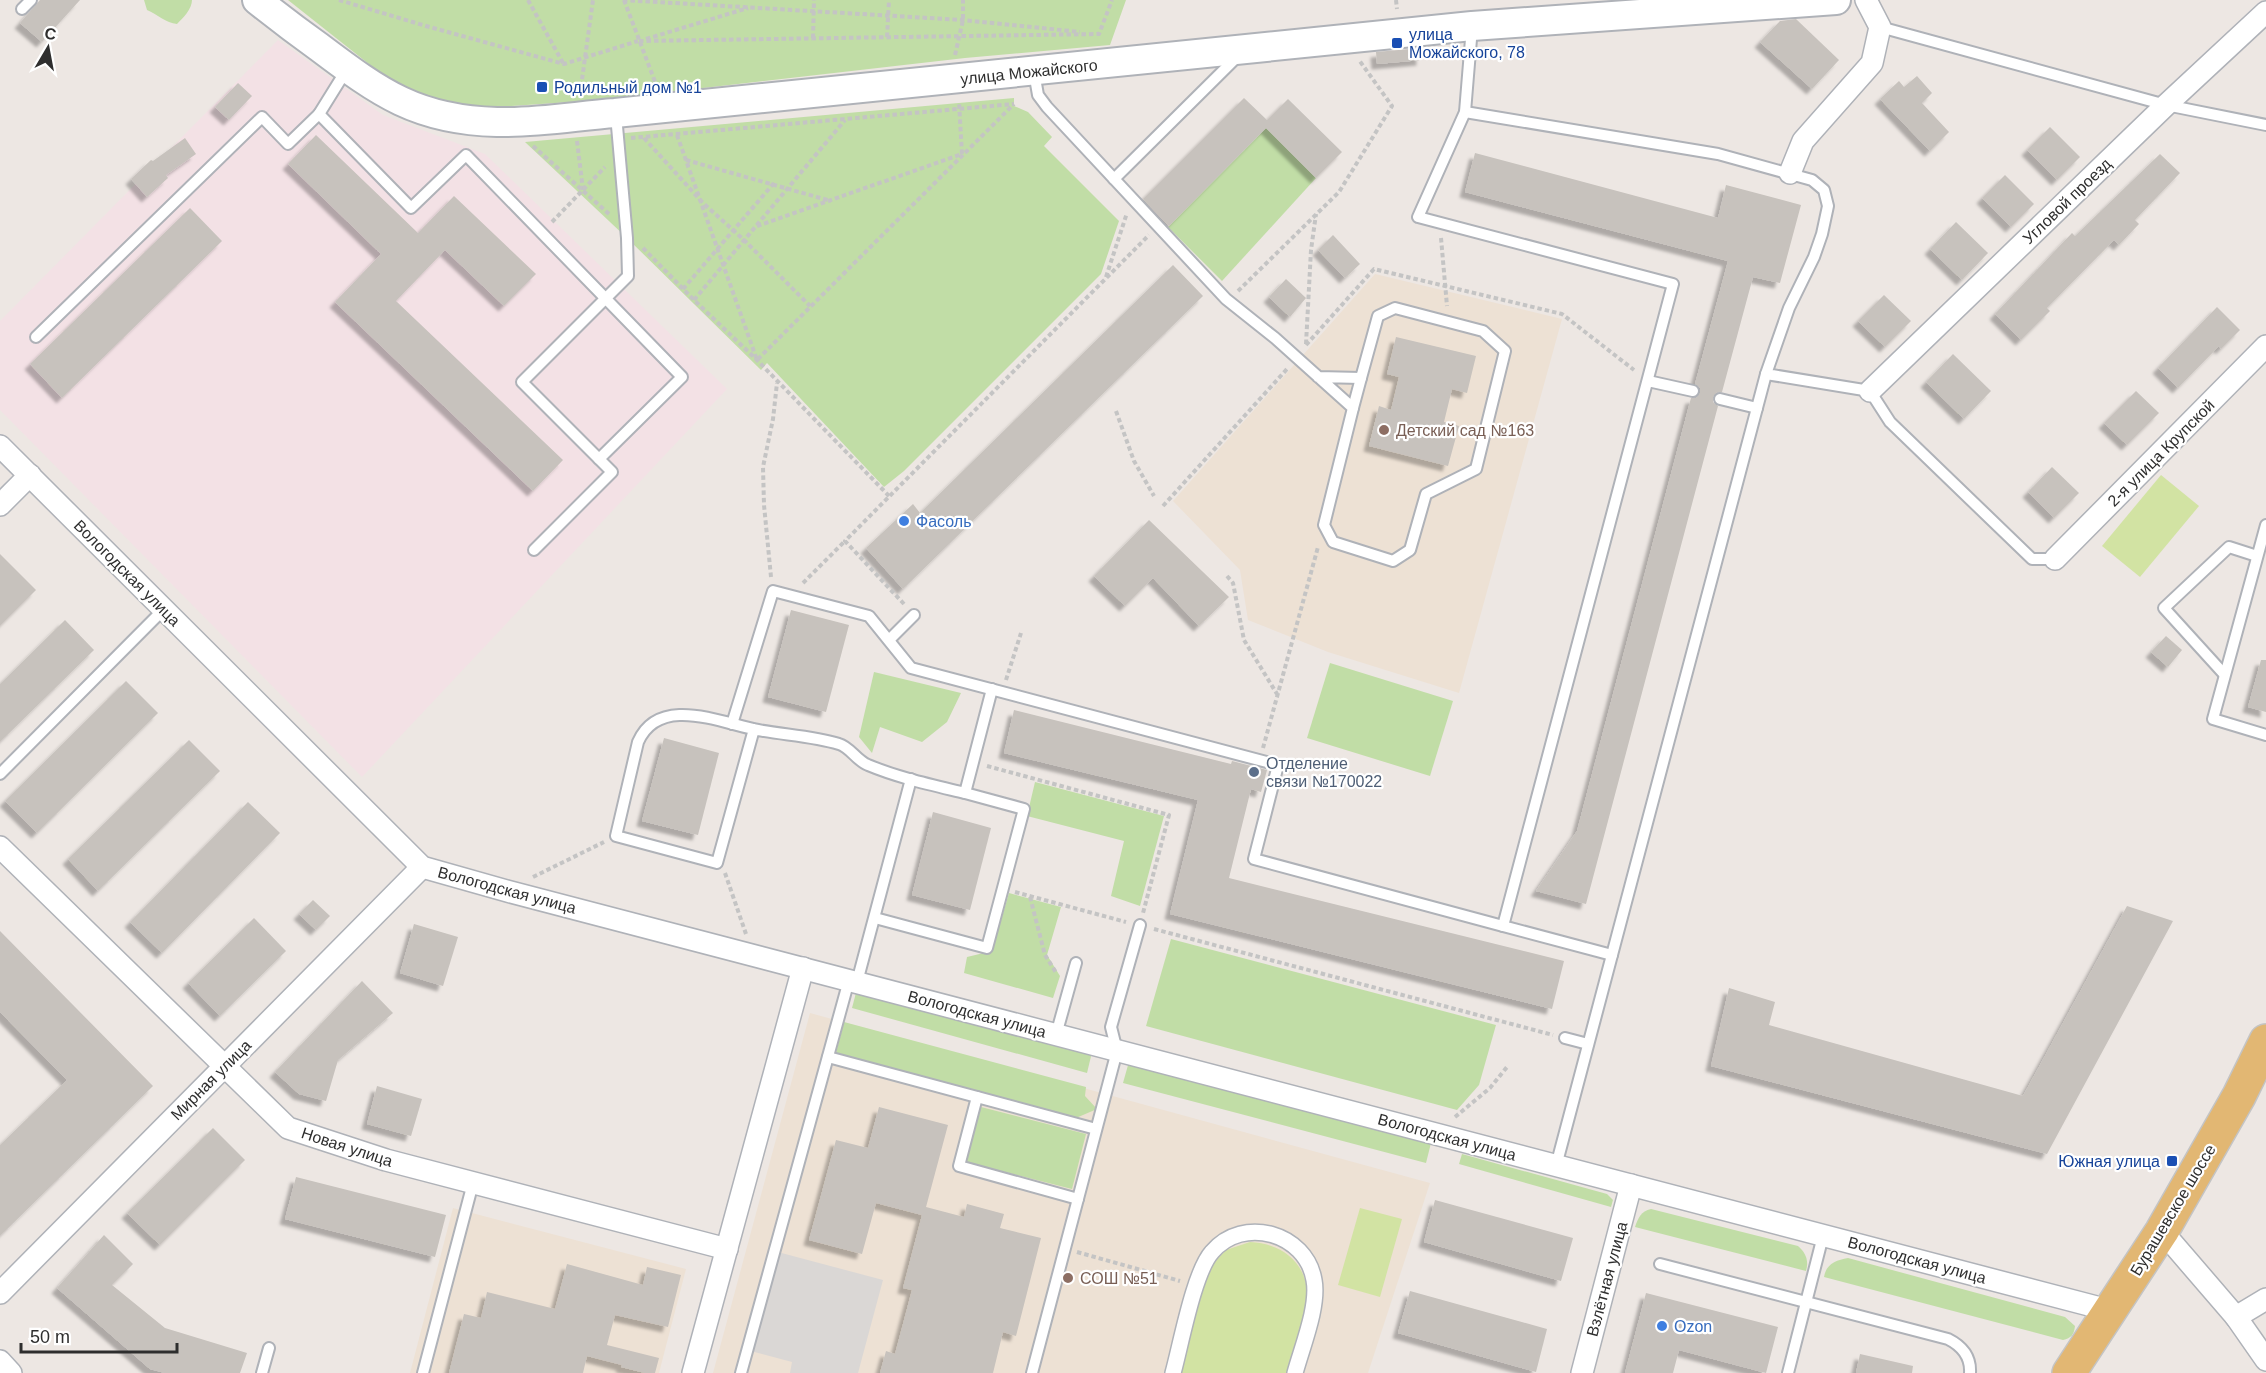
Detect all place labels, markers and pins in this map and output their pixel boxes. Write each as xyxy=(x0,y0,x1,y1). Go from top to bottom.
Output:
place label: улица Можайского, 78 xyxy=(1409,26,1525,61)
marker: улица Можайского, 78 xyxy=(1390,36,1404,50)
place label: Родильный дом №1 xyxy=(554,79,702,96)
marker: Родильный дом №1 xyxy=(535,80,549,94)
place label: Детский сад №163 xyxy=(1396,422,1534,439)
marker: Детский сад №163 xyxy=(1377,423,1391,437)
place label: Фасоль xyxy=(916,513,971,530)
marker: Фасоль xyxy=(897,514,911,528)
place label: Отделение связи №170022 xyxy=(1266,755,1382,790)
marker: Отделение связи №170022 xyxy=(1247,765,1261,779)
place label: Южная улица xyxy=(2058,1153,2160,1170)
marker: Южная улица xyxy=(2165,1154,2179,1168)
place label: СОШ №51 xyxy=(1080,1270,1158,1287)
marker: СОШ №51 xyxy=(1061,1271,1075,1285)
place label: Ozon xyxy=(1674,1318,1712,1335)
marker: Ozon xyxy=(1655,1319,1669,1333)

